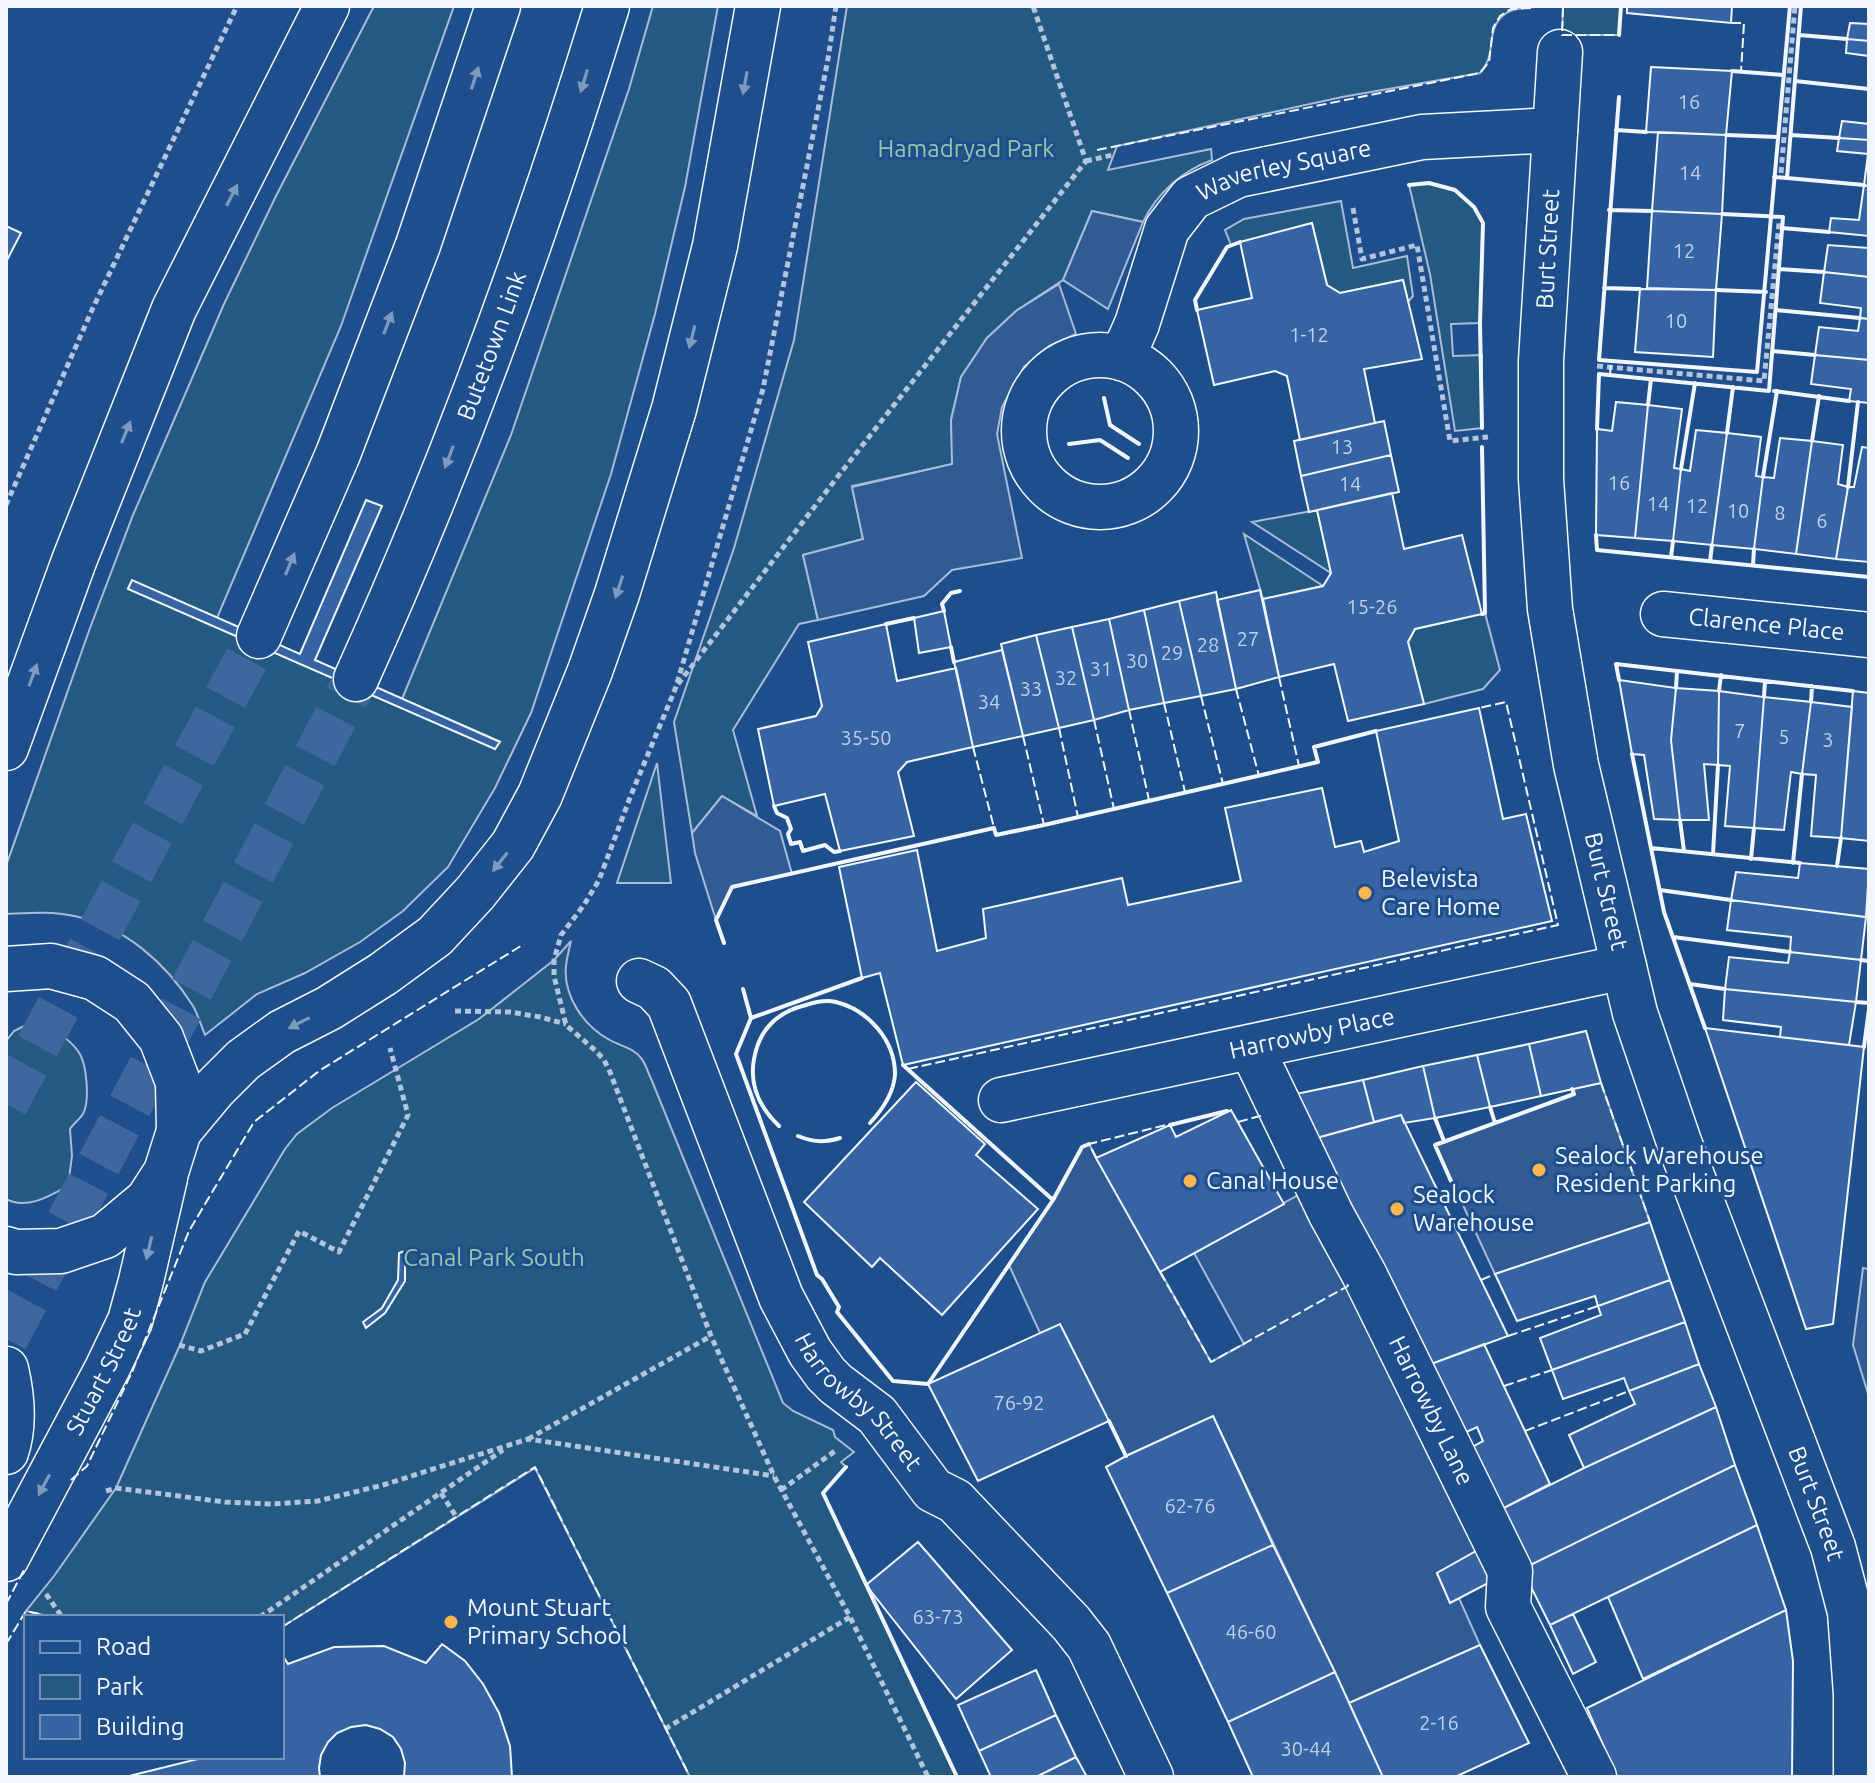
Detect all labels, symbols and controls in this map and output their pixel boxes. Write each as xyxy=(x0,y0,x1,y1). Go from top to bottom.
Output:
one-way arrow xyxy=(469,66,481,90)
one-way arrow xyxy=(577,69,590,93)
one-way arrow xyxy=(738,71,750,96)
house number: 16 xyxy=(1678,90,1700,113)
street label: Waverley Square xyxy=(1192,134,1373,206)
park label: Hamadryad Park xyxy=(878,135,1054,162)
house number: 14 xyxy=(1679,161,1701,184)
one-way arrow xyxy=(225,184,239,207)
street label: Burt Street xyxy=(1531,188,1564,310)
house number: 12 xyxy=(1673,239,1695,262)
street label: Butetown Link xyxy=(451,267,531,424)
house number: 10 xyxy=(1665,309,1687,332)
one-way arrow xyxy=(382,311,395,335)
house number: 1-12 xyxy=(1289,323,1329,346)
one-way arrow xyxy=(686,325,698,350)
one-way arrow xyxy=(119,420,132,444)
house number: 13 xyxy=(1331,435,1353,458)
one-way arrow xyxy=(442,445,455,469)
house number: 16 xyxy=(1608,471,1630,494)
house number: 14 xyxy=(1339,472,1361,495)
house number: 14 xyxy=(1647,492,1669,515)
house number: 12 xyxy=(1686,494,1708,517)
house number: 10 xyxy=(1727,499,1749,522)
house number: 8 xyxy=(1774,501,1786,524)
house number: 6 xyxy=(1816,509,1828,532)
one-way arrow xyxy=(284,552,297,576)
one-way arrow xyxy=(612,575,625,599)
house number: 15-26 xyxy=(1347,595,1397,618)
street label: Clarence Place xyxy=(1687,603,1846,645)
house number: 27 xyxy=(1237,627,1259,650)
house number: 28 xyxy=(1197,633,1219,656)
house number: 29 xyxy=(1161,641,1183,664)
house number: 30 xyxy=(1126,649,1148,672)
house number: 31 xyxy=(1090,657,1112,680)
one-way arrow xyxy=(27,663,40,687)
house number: 32 xyxy=(1055,666,1077,689)
house number: 33 xyxy=(1020,677,1042,700)
house number: 34 xyxy=(978,690,1000,713)
house number: 7 xyxy=(1734,719,1746,742)
house number: 5 xyxy=(1778,725,1790,748)
house number: 35-50 xyxy=(841,726,891,749)
house number: 3 xyxy=(1822,728,1834,751)
street label: Burt Street xyxy=(1580,830,1634,953)
one-way arrow xyxy=(492,852,508,872)
place label: Belevista Care Home xyxy=(1381,865,1501,920)
marker: Belevista Care Home xyxy=(1356,884,1374,902)
street label: Harrowby Place xyxy=(1227,1002,1397,1064)
one-way arrow xyxy=(288,1016,311,1030)
place label: Sealock Warehouse Resident Parking xyxy=(1555,1142,1764,1197)
marker: Sealock Warehouse Resident Parking xyxy=(1530,1161,1548,1179)
place label: Canal House xyxy=(1206,1167,1339,1194)
marker: Canal House xyxy=(1181,1172,1199,1190)
place label: Sealock Warehouse xyxy=(1413,1181,1535,1236)
marker: Sealock Warehouse xyxy=(1388,1200,1406,1218)
one-way arrow xyxy=(142,1236,154,1261)
park label: Canal Park South xyxy=(403,1244,585,1271)
street label: Stuart Street xyxy=(60,1304,146,1439)
street label: Harrowby Street xyxy=(789,1328,928,1476)
street label: Harrowby Lane xyxy=(1384,1332,1480,1489)
house number: 76-92 xyxy=(994,1391,1044,1414)
street label: Burt Street xyxy=(1783,1442,1850,1564)
one-way arrow xyxy=(38,1473,51,1496)
house number: 62-76 xyxy=(1165,1494,1215,1517)
place label: Mount Stuart Primary School xyxy=(467,1594,628,1649)
house number: 63-73 xyxy=(913,1605,963,1628)
marker: Mount Stuart Primary School xyxy=(442,1613,460,1631)
legend xyxy=(24,1615,284,1759)
house number: 46-60 xyxy=(1226,1620,1276,1643)
text: Road xyxy=(96,1633,151,1660)
text: Park xyxy=(96,1673,144,1700)
house number: 2-16 xyxy=(1419,1711,1459,1734)
text: Building xyxy=(96,1713,184,1740)
house number: 30-44 xyxy=(1281,1737,1331,1760)

